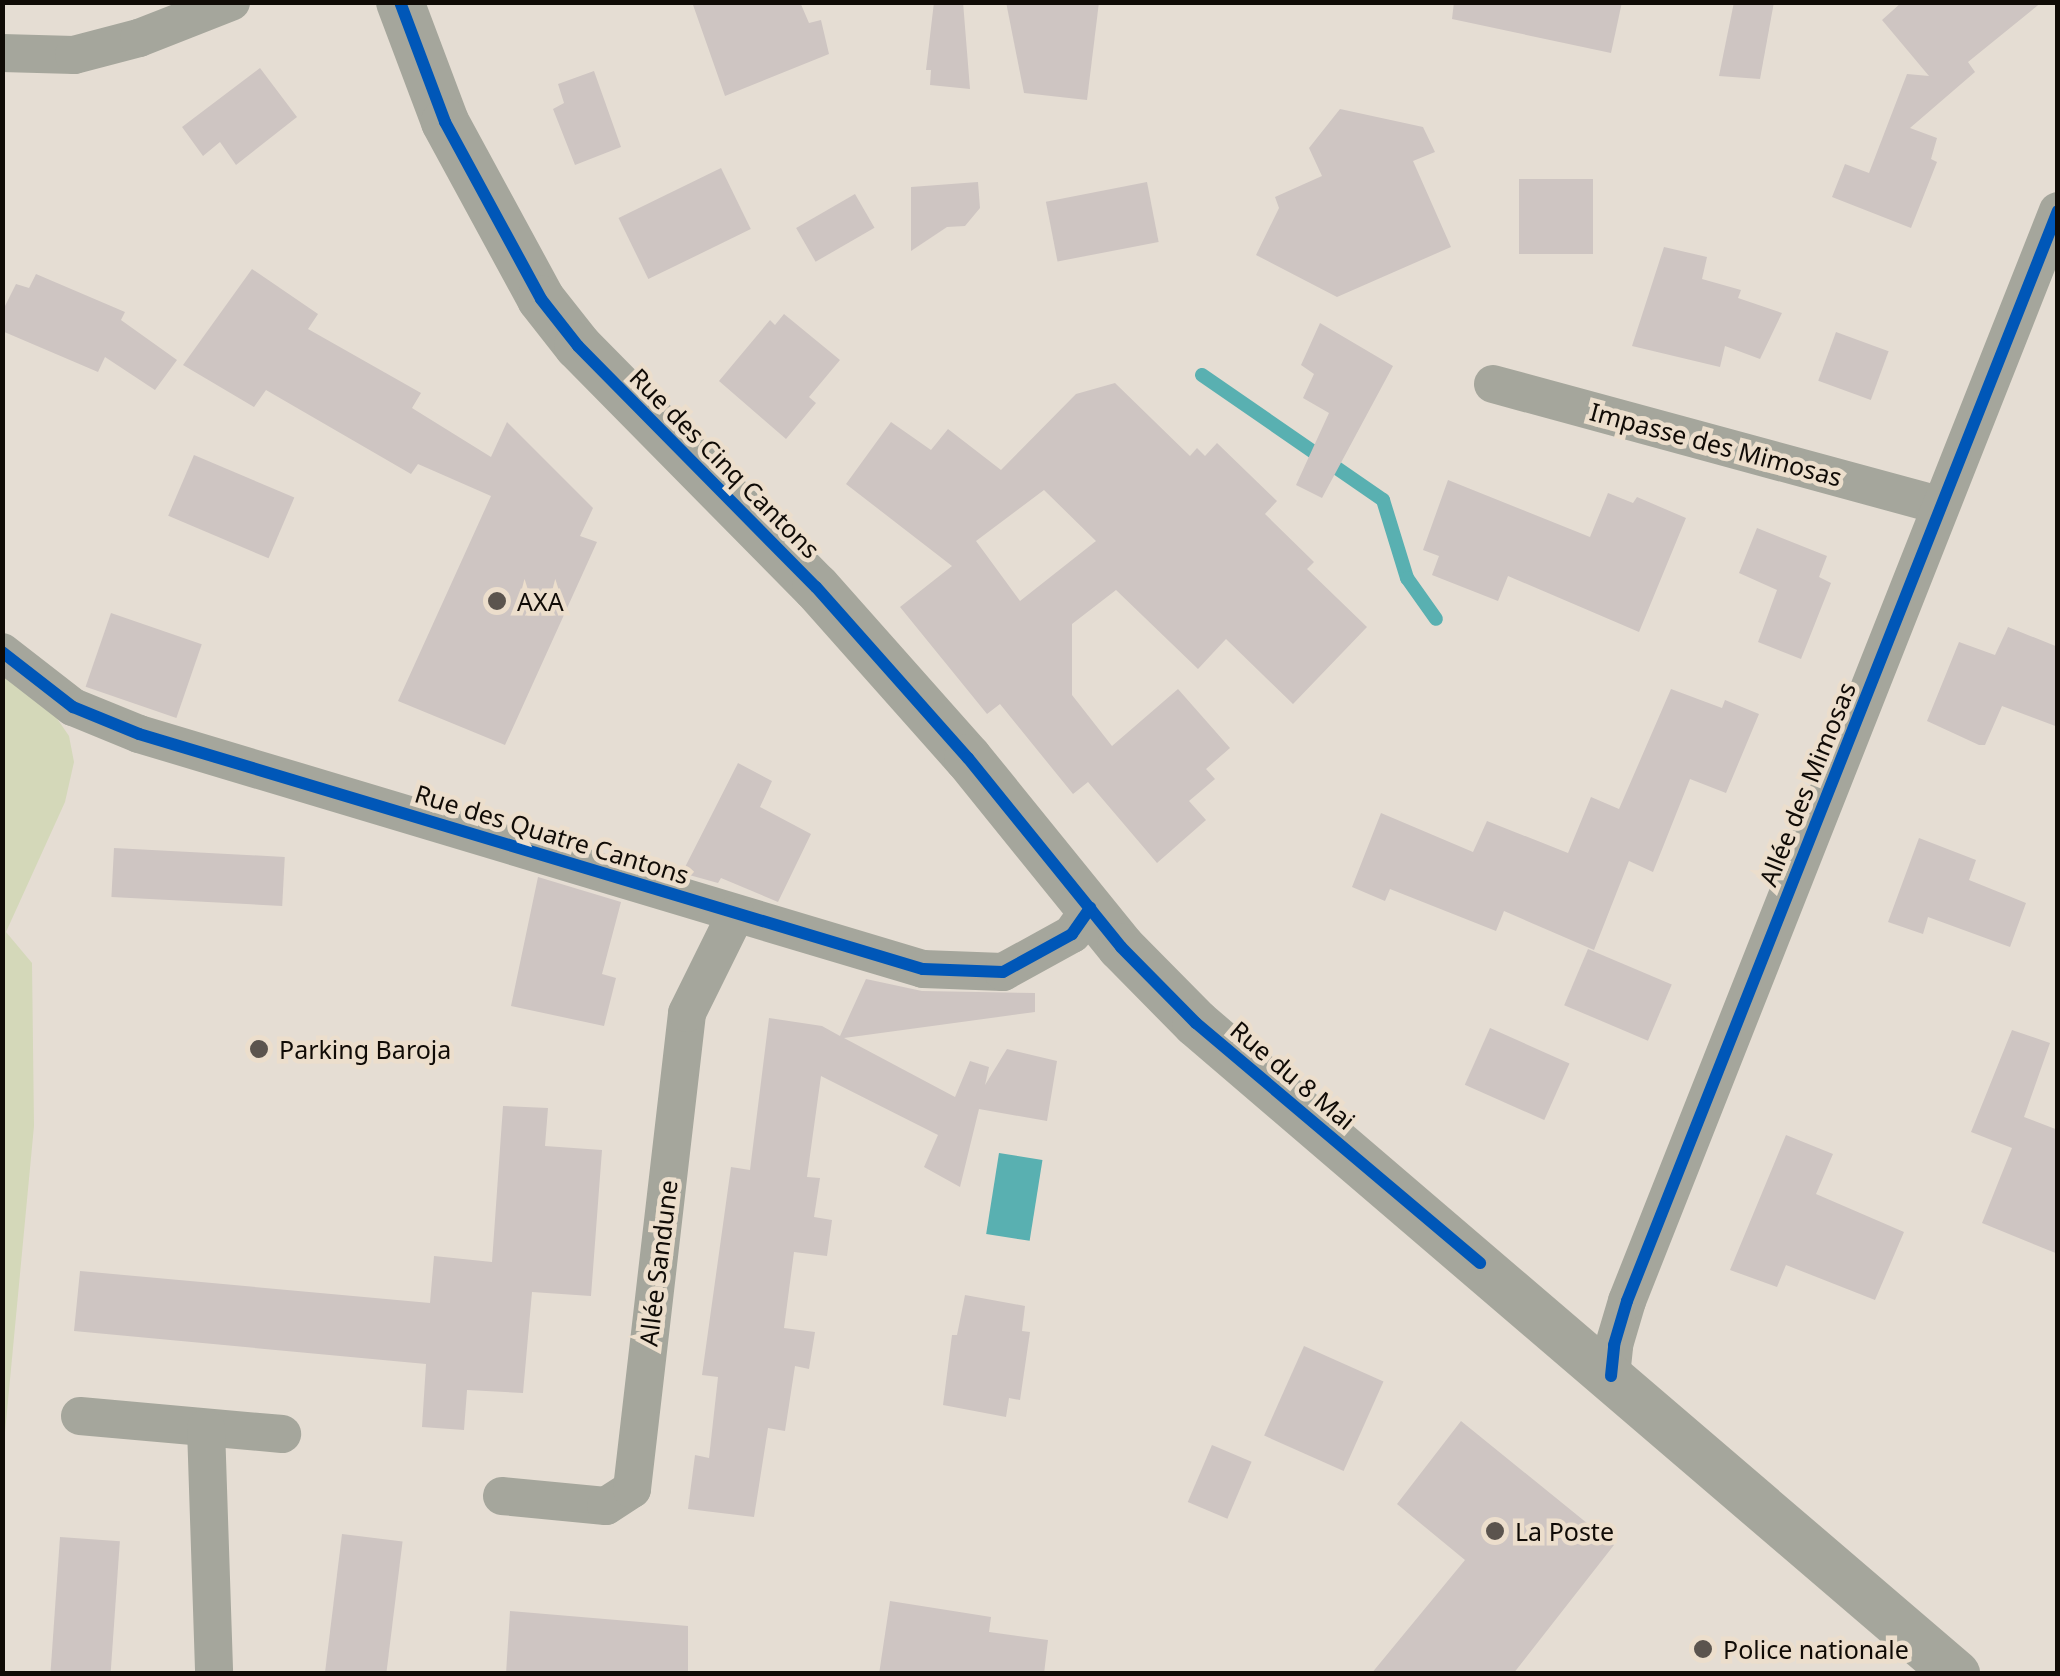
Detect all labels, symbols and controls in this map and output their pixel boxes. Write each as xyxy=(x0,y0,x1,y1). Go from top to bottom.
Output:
street label: Rue des Cinq Cantons xyxy=(624,362,826,564)
street label: Impasse des Mimosas xyxy=(1587,396,1845,492)
place label: AXA xyxy=(517,586,564,616)
marker: AXA xyxy=(486,590,508,612)
street label: Allée des Mimosas xyxy=(1752,678,1862,890)
street label: Rue des Quatre Cantons xyxy=(411,778,693,890)
street label: Rue du 8 Mai xyxy=(1225,1014,1361,1136)
place label: Parking Baroja xyxy=(279,1034,451,1064)
marker: Parking Baroja xyxy=(248,1038,270,1060)
street label: Allée Sandune xyxy=(633,1178,683,1348)
place label: La Poste xyxy=(1515,1516,1614,1546)
marker: La Poste xyxy=(1484,1520,1506,1542)
place label: Police nationale xyxy=(1723,1634,1909,1664)
marker: Police nationale xyxy=(1692,1638,1714,1660)

